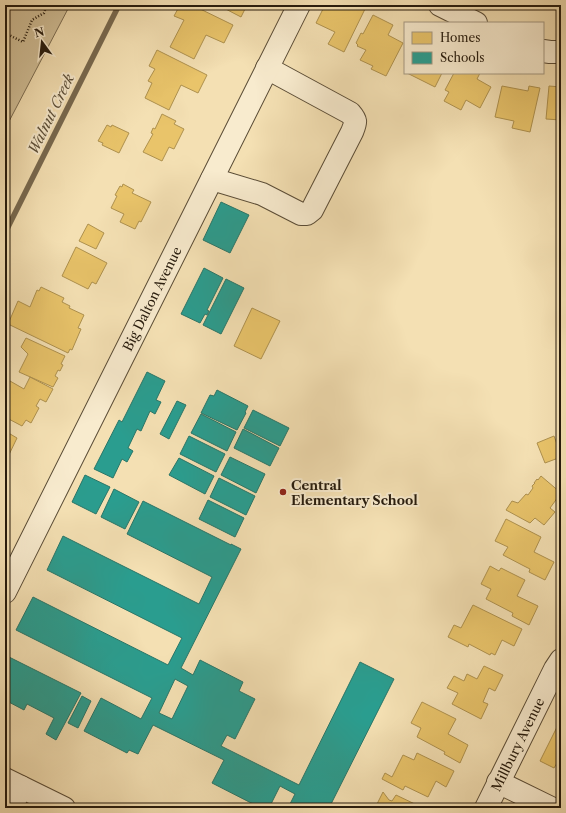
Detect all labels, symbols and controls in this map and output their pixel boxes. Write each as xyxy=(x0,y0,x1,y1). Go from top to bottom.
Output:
north arrow xyxy=(22,22,62,62)
legend xyxy=(404,22,544,74)
text: N xyxy=(33,24,46,40)
text: Homes xyxy=(440,30,480,45)
text: Schools xyxy=(440,50,485,65)
water label: Walnut Creek xyxy=(24,70,78,157)
street label: Big Dalton Avenue xyxy=(119,244,185,354)
place label: Central Elementary School xyxy=(291,477,418,508)
marker: Central Elementary School xyxy=(278,487,288,497)
street label: Millbury Avenue xyxy=(488,695,547,794)

